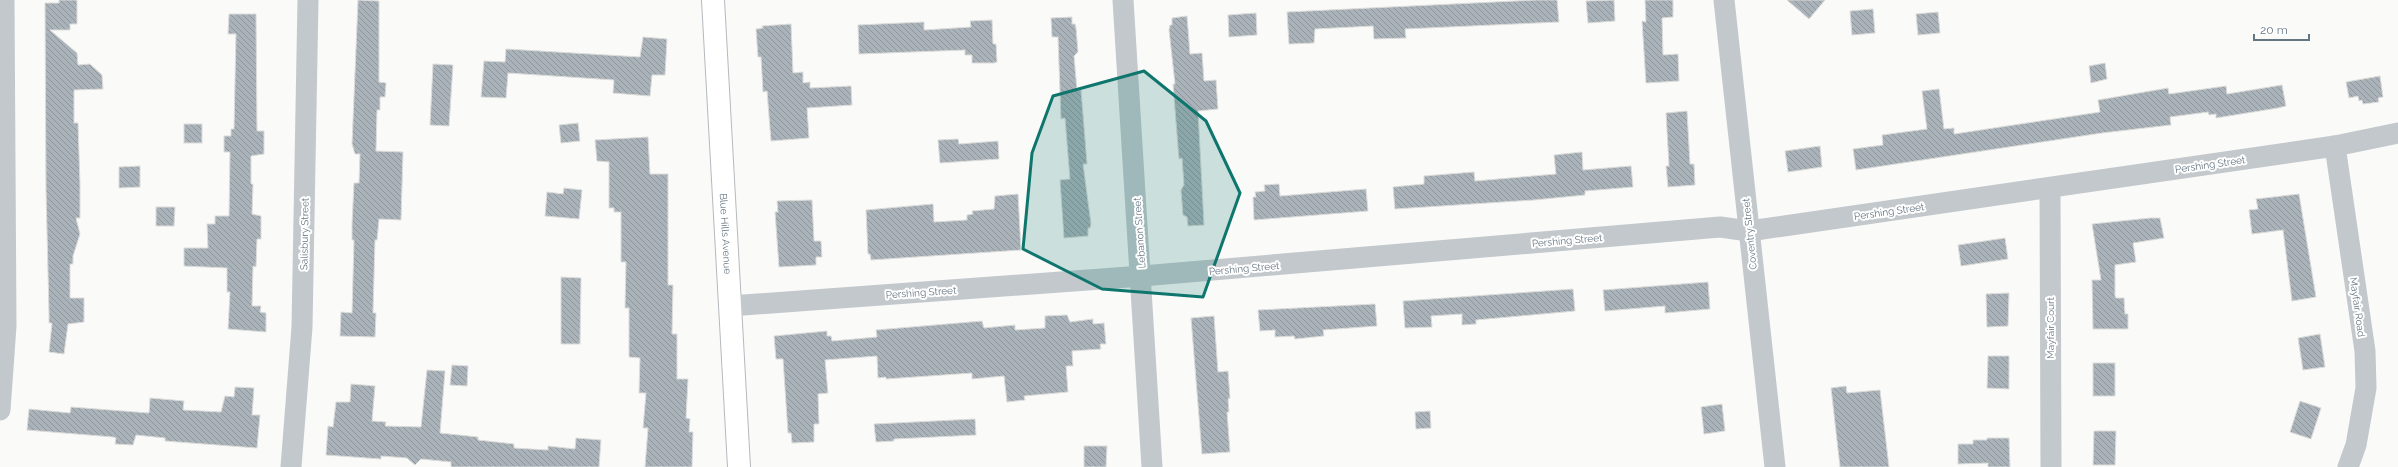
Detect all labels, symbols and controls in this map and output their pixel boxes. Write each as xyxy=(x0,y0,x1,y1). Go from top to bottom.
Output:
scale bar xyxy=(2254,16,2309,42)
text: 20 m xyxy=(2260,23,2288,37)
street label: Pershing Street xyxy=(2174,154,2246,175)
street label: Blue Hills Avenue xyxy=(718,193,733,275)
street label: Lebanon Street xyxy=(1131,196,1147,269)
street label: Salisbury Street xyxy=(298,197,311,270)
street label: Coventry Street xyxy=(1740,197,1759,270)
street label: Pershing Street xyxy=(1853,201,1925,222)
street label: Pershing Street xyxy=(1531,232,1603,249)
street label: Pershing Street xyxy=(1208,260,1280,277)
street label: Mayfair Road xyxy=(2348,277,2367,338)
street label: Pershing Street xyxy=(885,285,957,300)
street label: Mayfair Court xyxy=(2045,296,2056,359)

